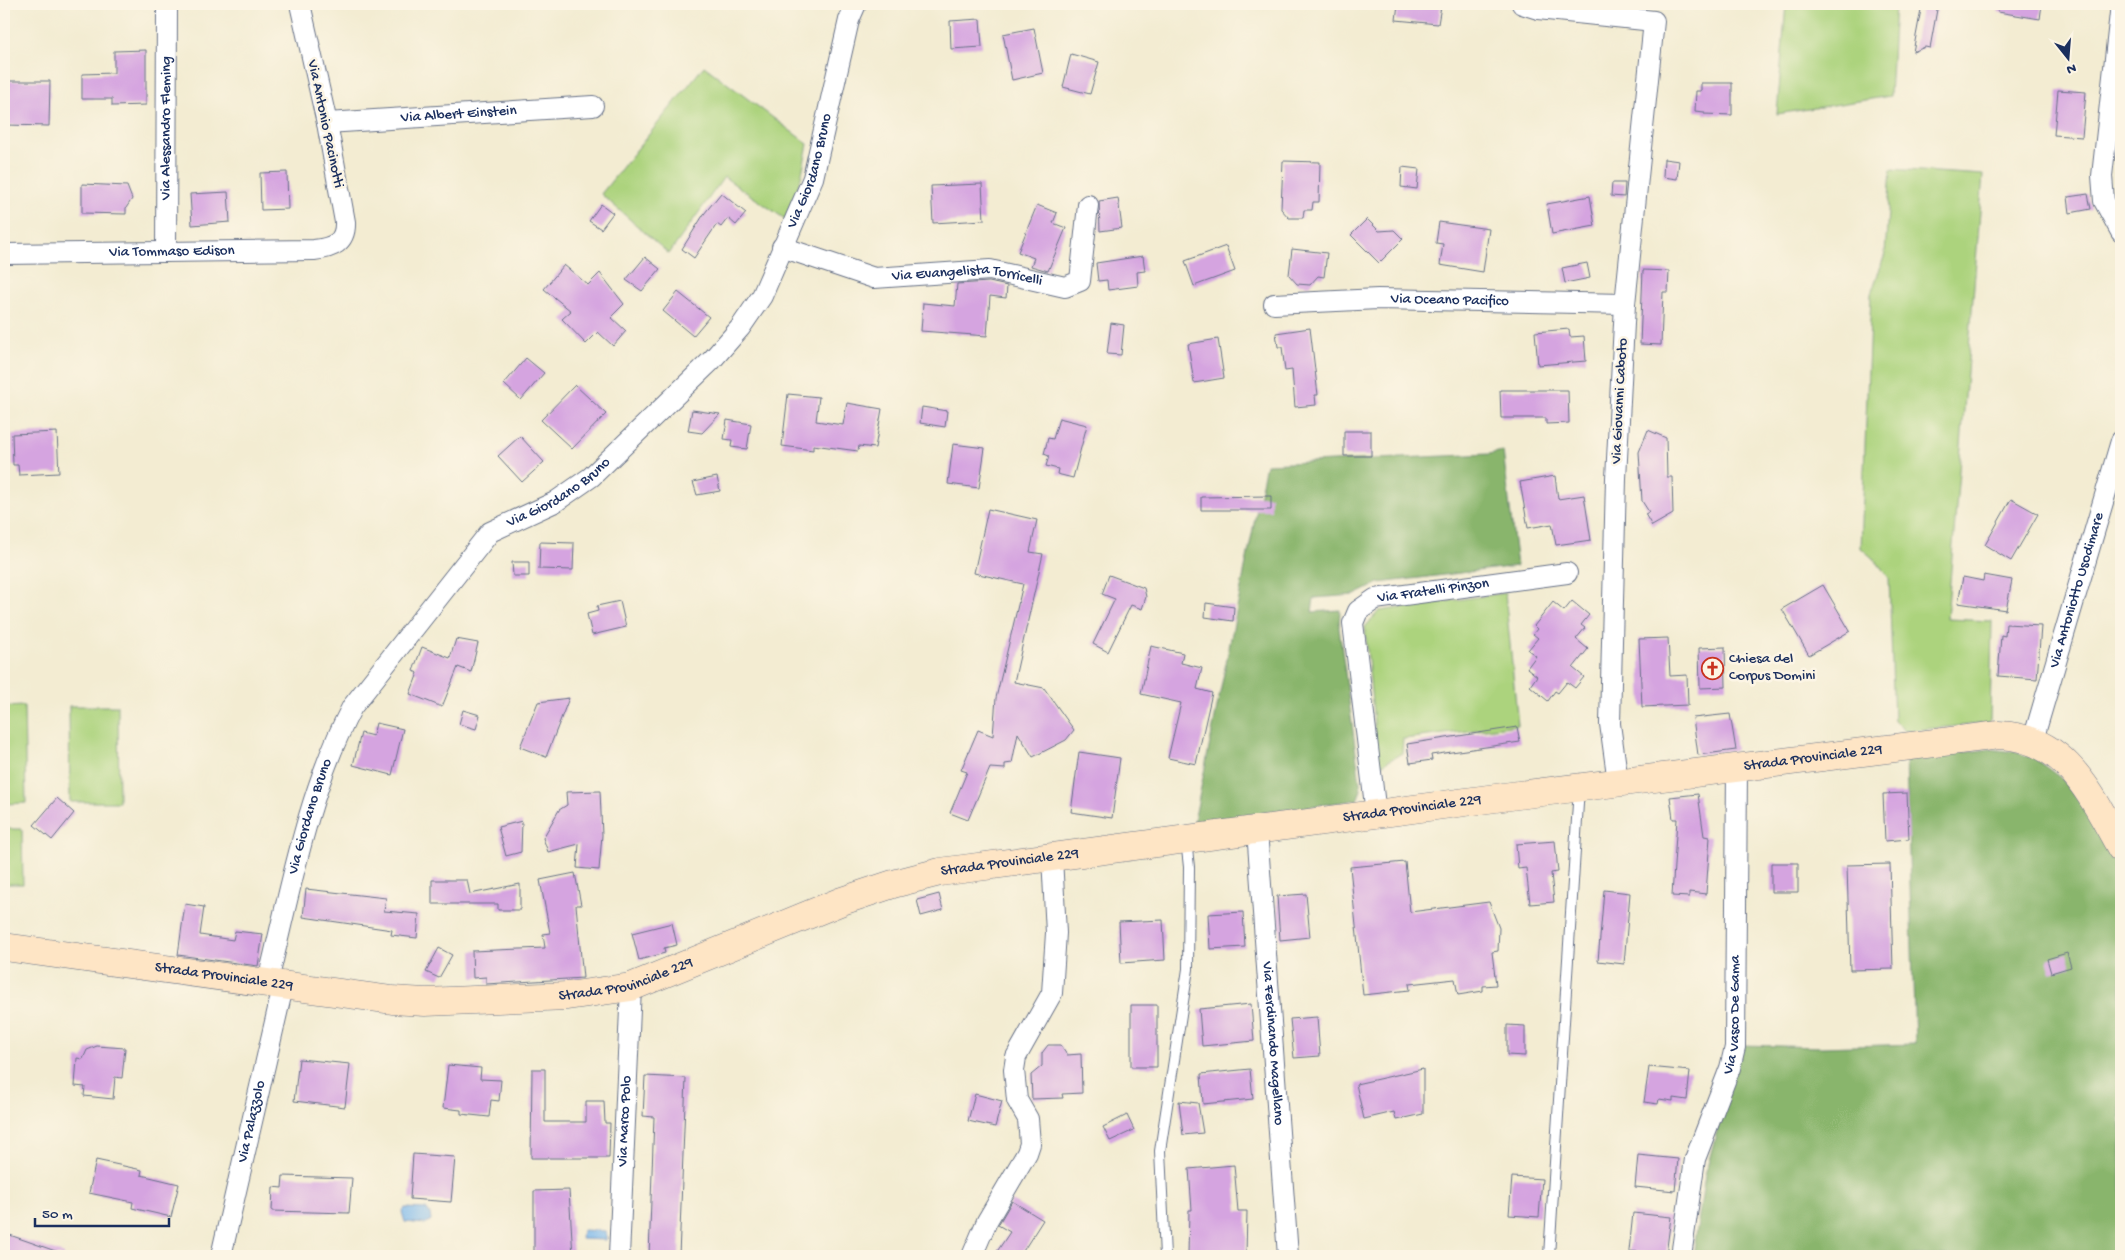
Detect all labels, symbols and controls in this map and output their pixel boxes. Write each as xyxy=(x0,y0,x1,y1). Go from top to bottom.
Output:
north arrow xyxy=(2042,32,2092,82)
street label: Via Alessandro Fleming xyxy=(157,56,176,201)
street label: Via Antonio Pacinotti xyxy=(302,57,347,190)
text: N xyxy=(2064,59,2078,78)
street label: Via Albert Einstein xyxy=(399,102,517,127)
street label: Via Giordano Bruno xyxy=(783,111,836,232)
street label: Via Tommaso Edison xyxy=(108,242,235,262)
street label: Via Evangelista Torricelli xyxy=(890,261,1044,291)
street label: Via Oceano Pacifico xyxy=(1390,290,1509,311)
street label: Via Giovanni Caboto xyxy=(1608,337,1632,465)
street label: Via Giordano Bruno xyxy=(503,454,615,532)
street label: Via Antoniotto Usodimare xyxy=(2045,510,2109,671)
street label: Via Fratelli Pinzon xyxy=(1375,575,1490,608)
place label: Chiesa del Corpus Domini xyxy=(1729,650,1816,685)
church icon: Chiesa del Corpus Domini xyxy=(1701,656,1725,680)
street label: Strada Provinciale 229 xyxy=(1743,741,1884,776)
street label: Via Giordano Bruno xyxy=(284,756,337,877)
street label: Strada Provinciale 229 xyxy=(1342,791,1483,827)
street label: Strada Provinciale 229 xyxy=(940,845,1081,881)
street label: Strada Provinciale 229 xyxy=(558,953,696,1005)
street label: Via Vasco De Gama xyxy=(1719,954,1745,1078)
street label: Strada Provinciale 229 xyxy=(154,959,295,995)
street label: Via Ferdinando Magellano xyxy=(1258,960,1287,1126)
street label: Via Marco Polo xyxy=(614,1075,636,1168)
street label: Via Palazzolo xyxy=(234,1078,270,1165)
scale bar xyxy=(35,1195,169,1227)
text: 50 m xyxy=(42,1206,73,1224)

